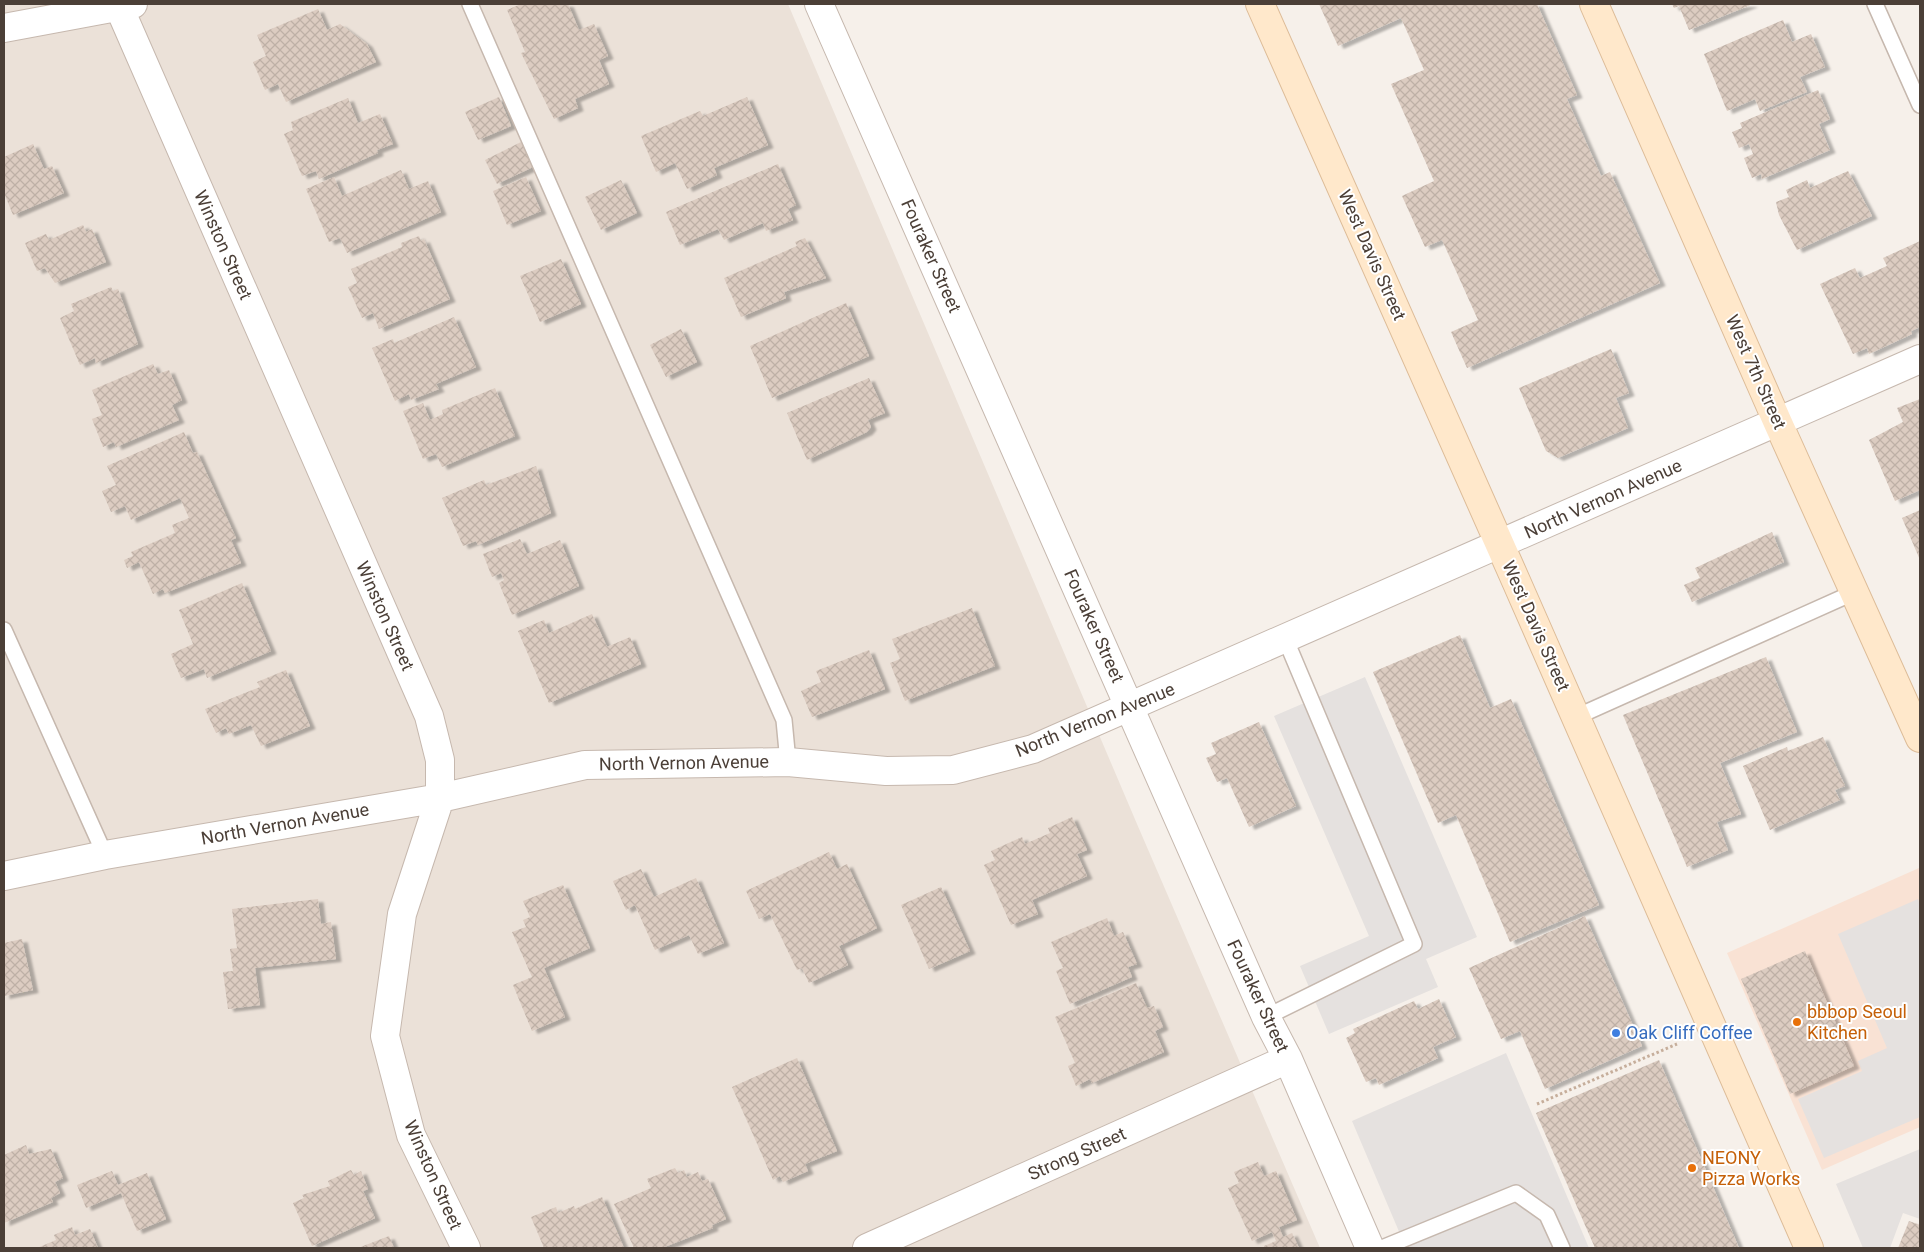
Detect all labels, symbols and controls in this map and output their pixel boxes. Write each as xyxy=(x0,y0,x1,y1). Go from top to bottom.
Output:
street label: West Davis Street xyxy=(1334,186,1411,323)
street label: Winston Street xyxy=(190,187,257,303)
street label: Fouraker Street xyxy=(897,196,966,316)
street label: West 7th Street xyxy=(1722,311,1791,432)
street label: North Vernon Avenue xyxy=(1521,454,1685,543)
street label: West Davis Street xyxy=(1498,557,1575,694)
street label: Winston Street xyxy=(352,558,419,674)
street label: Fouraker Street xyxy=(1060,566,1129,686)
street label: North Vernon Avenue xyxy=(1012,678,1178,761)
street label: North Vernon Avenue xyxy=(599,751,769,774)
street label: North Vernon Avenue xyxy=(199,798,370,849)
street label: Fouraker Street xyxy=(1223,936,1294,1056)
place label: bbbop Seoul Kitchen xyxy=(1807,1001,1907,1043)
marker: bbbop Seoul Kitchen xyxy=(1791,1016,1803,1028)
place label: Oak Cliff Coffee xyxy=(1626,1022,1753,1043)
marker: Oak Cliff Coffee xyxy=(1610,1027,1622,1039)
street label: Winston Street xyxy=(400,1117,467,1233)
street label: Strong Street xyxy=(1025,1123,1129,1184)
place label: NEONY Pizza Works xyxy=(1702,1147,1800,1189)
marker: NEONY Pizza Works xyxy=(1686,1162,1698,1174)

